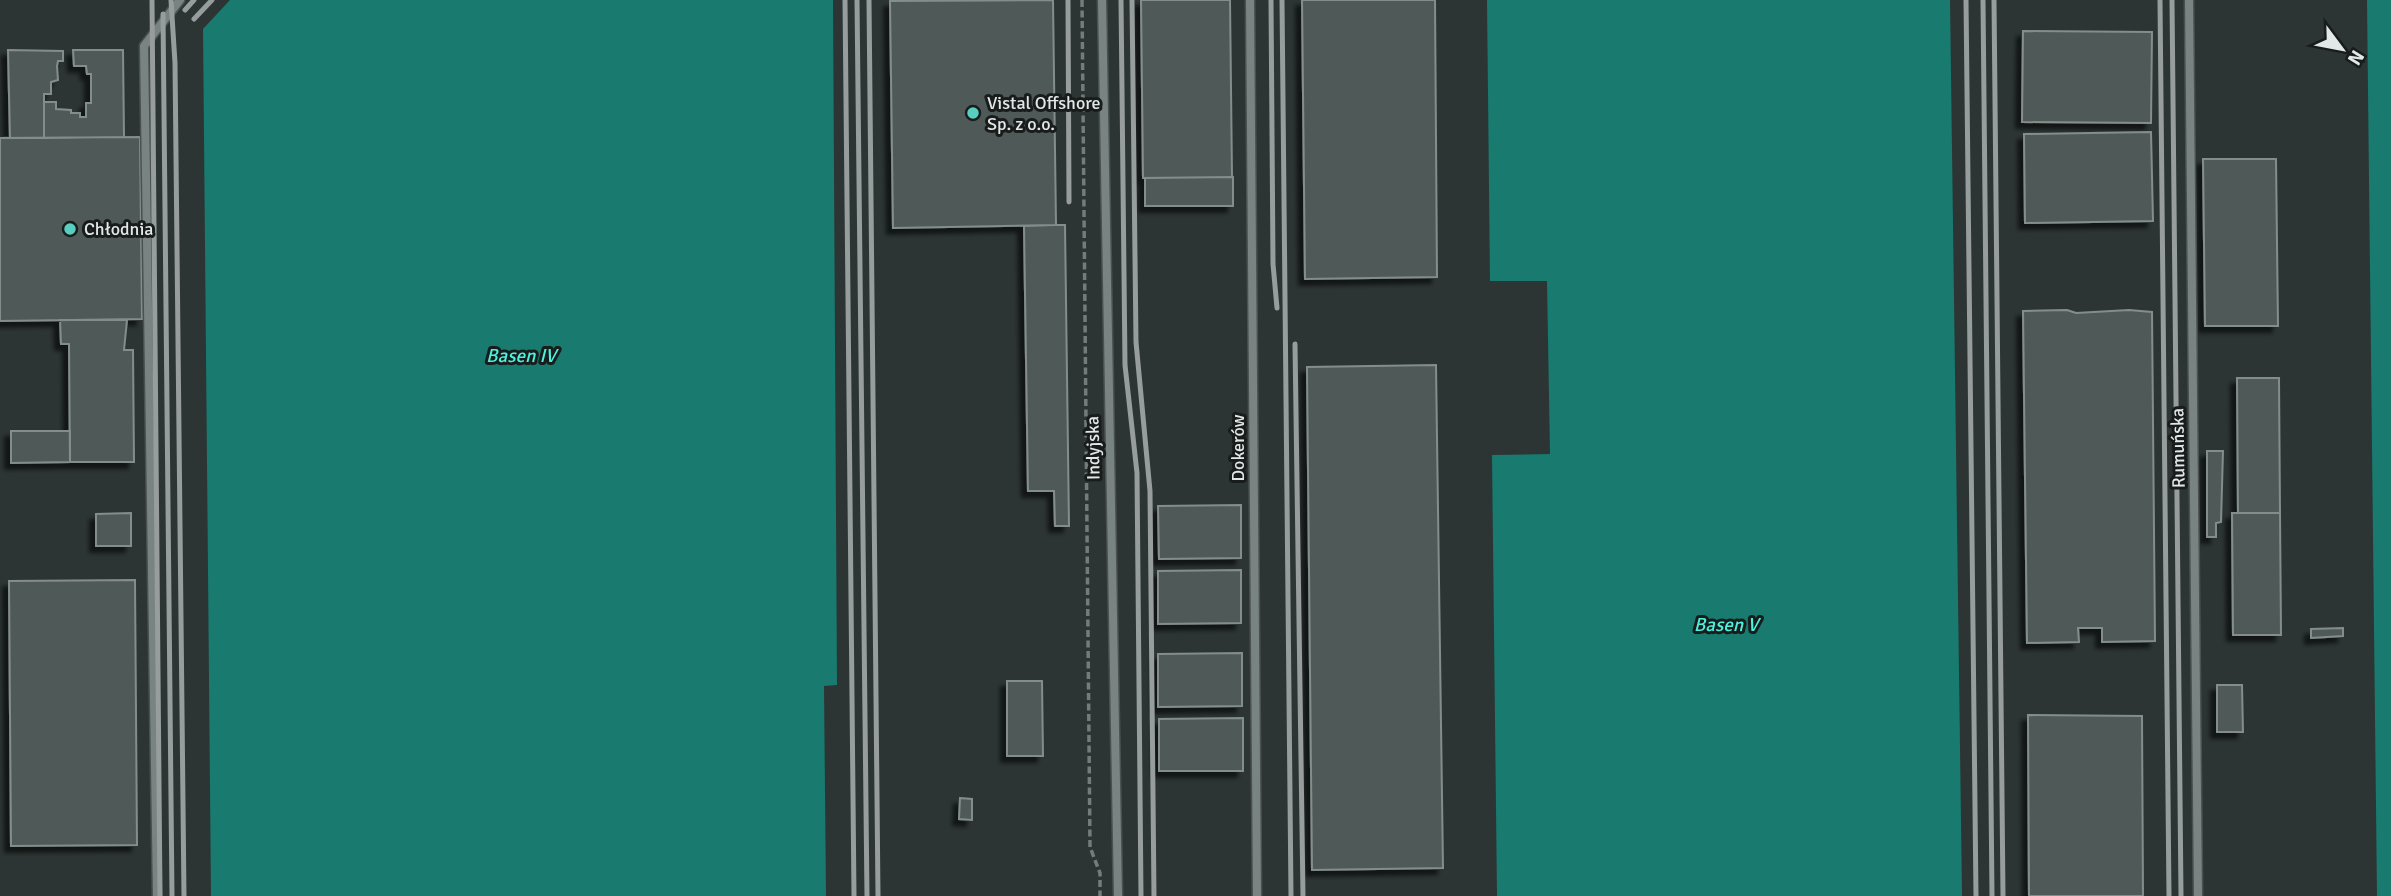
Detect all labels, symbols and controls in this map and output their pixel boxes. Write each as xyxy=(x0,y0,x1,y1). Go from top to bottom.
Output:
north arrow xyxy=(2307,14,2377,84)
text: N xyxy=(2342,46,2369,69)
place label: Vistal Offshore Sp. z o.o. xyxy=(987,92,1101,135)
marker: Vistal Offshore Sp. z o.o. xyxy=(965,105,981,121)
place label: Chłodnia xyxy=(84,218,153,240)
marker: Chłodnia xyxy=(62,221,78,237)
water label: Basen IV xyxy=(486,344,559,368)
street label: Rumuńska xyxy=(2166,408,2190,488)
street label: Dokerów xyxy=(1227,414,1249,482)
street label: Indyjska xyxy=(1081,416,1105,480)
water label: Basen V xyxy=(1694,613,1761,637)

